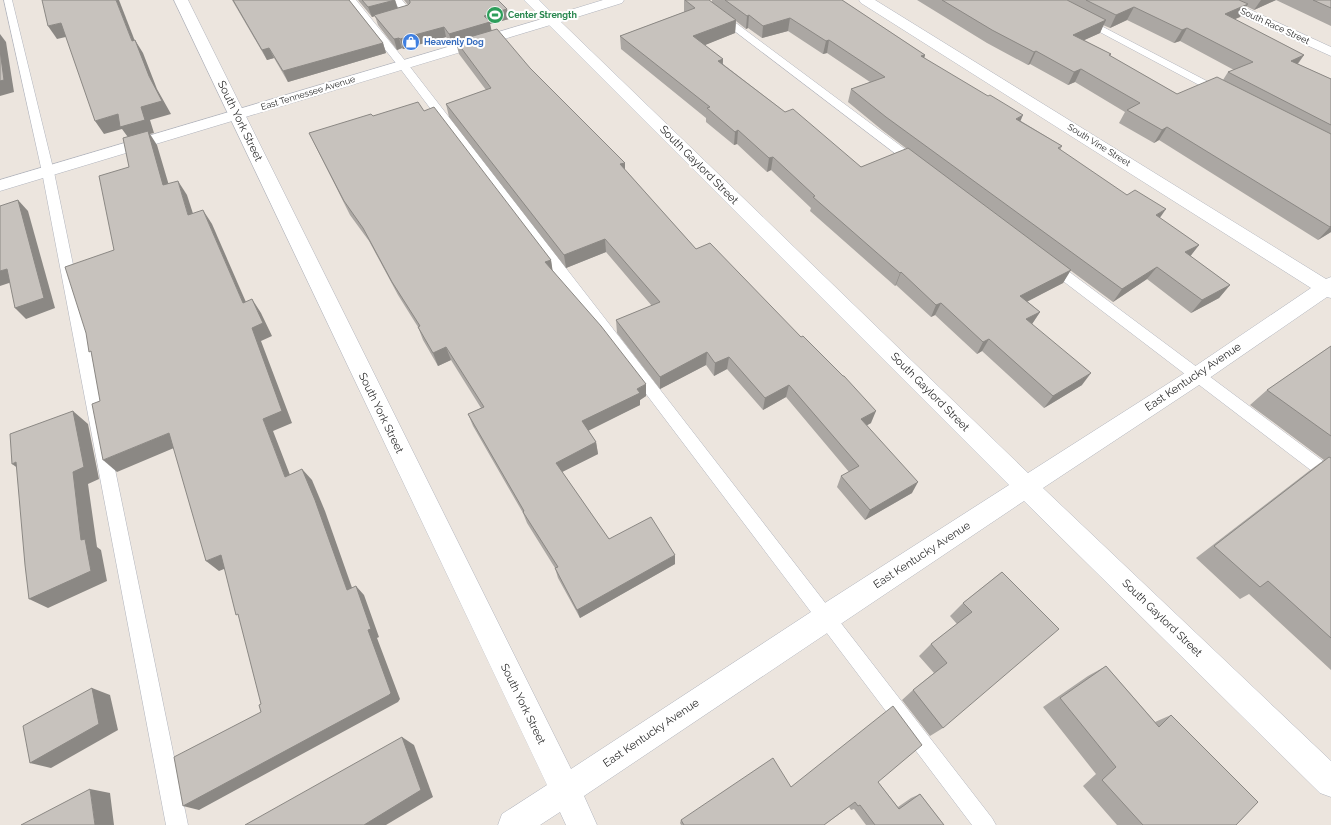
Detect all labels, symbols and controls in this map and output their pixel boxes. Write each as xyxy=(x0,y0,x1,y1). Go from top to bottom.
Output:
sports icon: Center Strength xyxy=(485,5,505,25)
street label: South Race Street xyxy=(1239,6,1311,46)
place label: Center Strength xyxy=(508,10,577,20)
shop icon: Heavenly Dog xyxy=(401,32,421,52)
place label: Heavenly Dog xyxy=(424,37,484,47)
street label: East Tennessee Avenue xyxy=(260,74,357,112)
street label: South York Street xyxy=(215,79,265,164)
street label: South Vine Street xyxy=(1066,122,1132,168)
street label: South Gaylord Street xyxy=(657,123,741,207)
street label: East Kentucky Avenue xyxy=(1143,340,1244,414)
street label: South Gaylord Street xyxy=(888,350,972,434)
street label: South York Street xyxy=(356,371,406,456)
street label: East Kentucky Avenue xyxy=(871,519,973,591)
street label: South Gaylord Street xyxy=(1119,577,1205,660)
street label: South York Street xyxy=(498,662,548,747)
street label: East Kentucky Avenue xyxy=(601,696,702,770)

